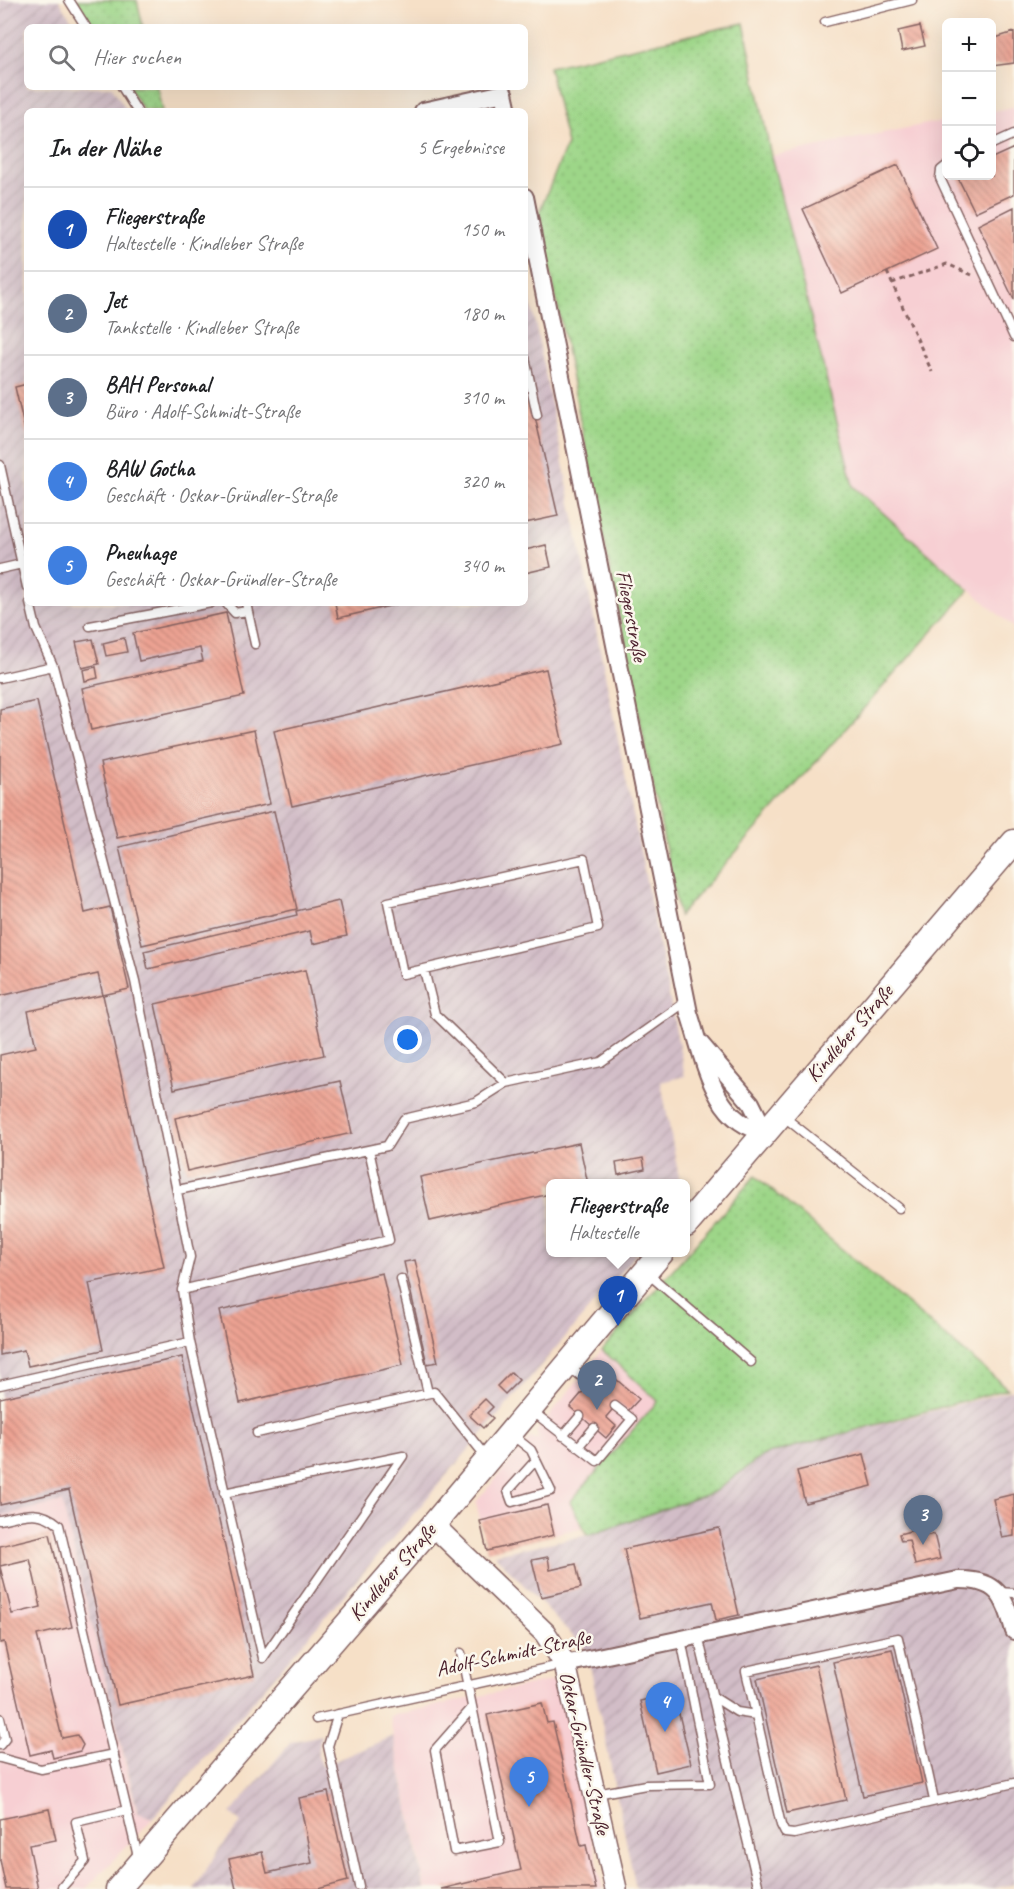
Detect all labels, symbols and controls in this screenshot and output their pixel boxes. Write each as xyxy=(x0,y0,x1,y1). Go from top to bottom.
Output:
map controls xyxy=(942,18,996,180)
button: + xyxy=(942,18,996,72)
search box xyxy=(24,24,528,90)
icon: search xyxy=(45,41,78,74)
text: Hier suchen xyxy=(93,43,181,71)
button: − xyxy=(942,72,996,126)
button: locate xyxy=(942,126,996,180)
text: In der Nähe xyxy=(48,131,160,164)
text: 5 Ergebnisse xyxy=(417,135,504,160)
text: Fliegerstraße xyxy=(105,203,203,231)
text: 1 xyxy=(63,217,72,242)
text: 150 m xyxy=(461,217,504,242)
text: Haltestelle · Kindleber Straße xyxy=(105,231,303,256)
text: Jet xyxy=(105,287,126,315)
text: 2 xyxy=(63,301,72,326)
text: 180 m xyxy=(461,301,504,326)
text: Tankstelle · Kindleber Straße xyxy=(105,315,299,340)
text: BAH Personal xyxy=(105,371,210,399)
text: 3 xyxy=(63,385,72,410)
text: 310 m xyxy=(461,385,504,410)
text: Büro · Adolf-Schmidt-Straße xyxy=(105,399,300,424)
text: BAW Gotha xyxy=(105,455,194,483)
text: 4 xyxy=(63,469,72,494)
text: 320 m xyxy=(461,469,504,494)
text: Geschäft · Oskar-Gründler-Straße xyxy=(105,483,337,508)
text: Pneuhage xyxy=(105,539,175,567)
text: 5 xyxy=(63,553,72,578)
text: 340 m xyxy=(461,553,504,578)
text: Geschäft · Oskar-Gründler-Straße xyxy=(105,567,337,592)
street label: Fliegerstraße xyxy=(610,568,654,666)
street label: Kindleber Straße xyxy=(800,977,900,1087)
your location xyxy=(393,1025,422,1054)
popup xyxy=(546,1179,690,1257)
text: Fliegerstraße xyxy=(569,1192,667,1220)
text: Haltestelle xyxy=(569,1220,639,1245)
pin: 1 xyxy=(598,1276,638,1326)
pin: 2 xyxy=(578,1360,616,1410)
pin: 3 xyxy=(904,1496,942,1545)
street label: Kindleber Straße xyxy=(343,1516,443,1626)
street label: Adolf-Schmidt-Straße xyxy=(434,1624,594,1682)
street label: Oskar-Gründler-Straße xyxy=(554,1669,617,1839)
pin: 4 xyxy=(646,1682,684,1732)
pin: 5 xyxy=(510,1758,548,1807)

